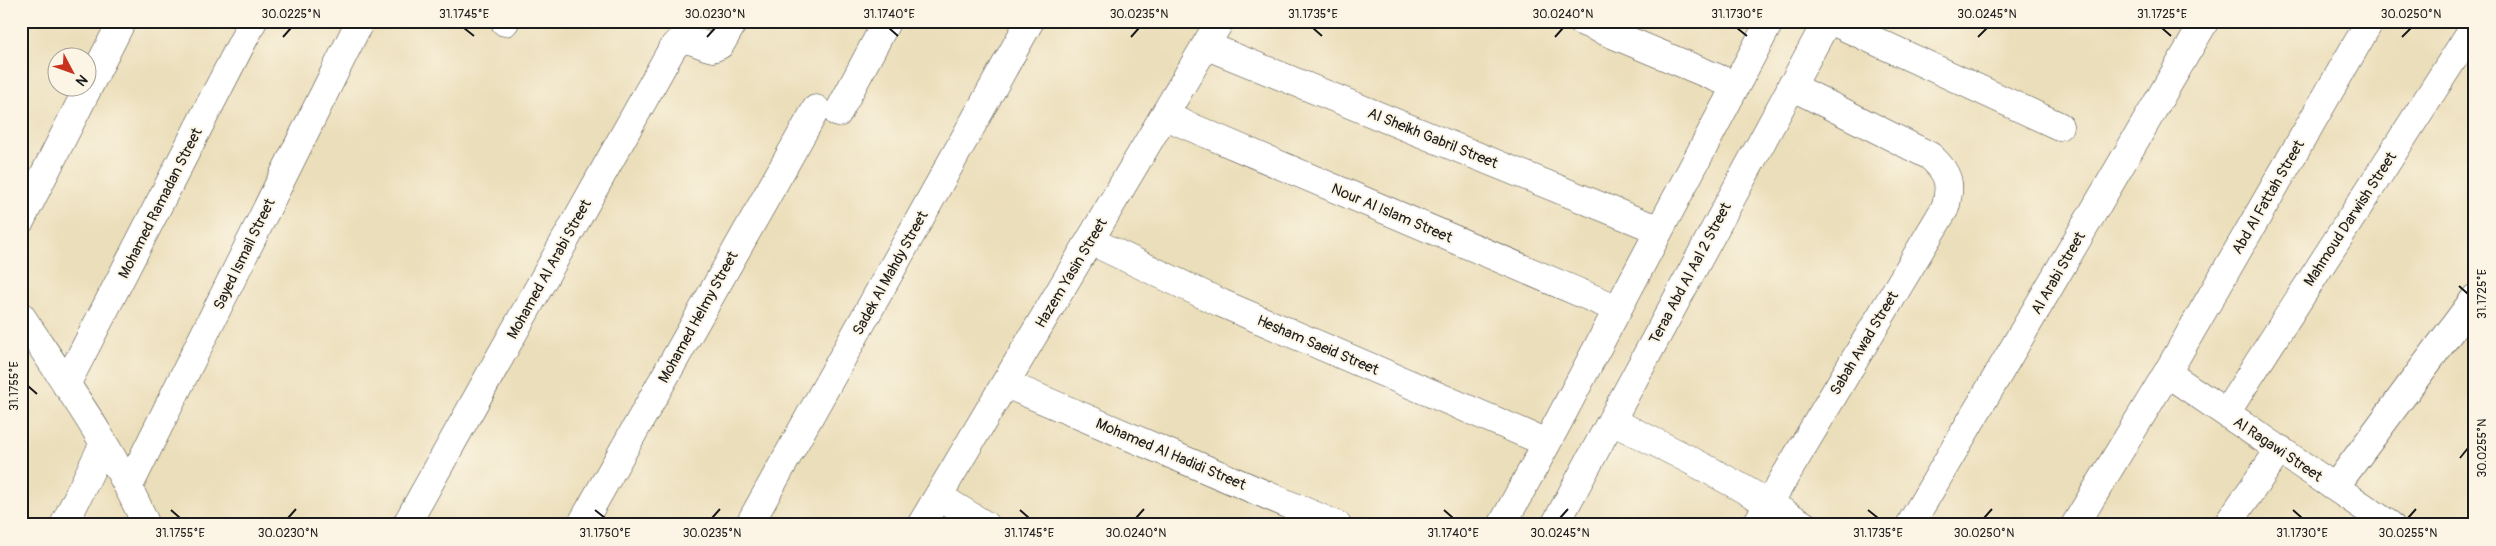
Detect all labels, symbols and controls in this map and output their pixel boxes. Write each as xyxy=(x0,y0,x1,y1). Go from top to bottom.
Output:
text: 30.0225°N xyxy=(261,7,321,22)
text: 31.1745°E xyxy=(439,7,489,22)
text: 30.0230°N xyxy=(685,7,745,22)
text: 31.1740°E xyxy=(863,7,915,22)
text: 30.0235°N xyxy=(1110,7,1168,22)
text: 31.1735°E xyxy=(1288,7,1338,22)
text: 30.0240°N xyxy=(1533,7,1593,22)
text: 31.1730°E xyxy=(1711,7,1763,22)
text: 30.0245°N xyxy=(1957,7,2017,22)
text: 31.1725°E xyxy=(2137,7,2187,22)
text: 30.0250°N xyxy=(2381,7,2441,22)
north arrow xyxy=(48,48,98,98)
text: N xyxy=(72,71,91,89)
street label: Al Sheikh Gabril Street xyxy=(1365,104,1502,174)
street label: Mohamed Ramadan Street xyxy=(114,124,207,282)
street label: Abd Al Fattah Street xyxy=(2228,136,2309,258)
street label: Mahmoud Darwish Street xyxy=(2300,148,2402,290)
street label: Nour Al Islam Street xyxy=(1328,179,1456,248)
street label: Sayed Ismail Street xyxy=(209,195,280,313)
street label: Mohamed Al Arabi Street xyxy=(503,195,596,342)
street label: Teraa Abd Al Aal 2 Street xyxy=(1645,198,1736,347)
street label: Sadek Al Mahdy Street xyxy=(848,207,933,339)
street label: Hazem Yasin Street xyxy=(1031,214,1112,332)
street label: Al Arabi Street xyxy=(2027,228,2090,318)
street label: Mohamed Helmy Street xyxy=(654,247,743,386)
text: 31.1725°E xyxy=(2475,269,2490,319)
street label: Sabah Awad Street xyxy=(1826,287,1903,399)
street label: Hesham Saeid Street xyxy=(1254,311,1383,380)
text: 31.1755°E xyxy=(7,361,22,411)
street label: Al Ragawi Street xyxy=(2230,413,2327,487)
street label: Mohamed Al Hadidi Street xyxy=(1093,414,1250,495)
text: 30.0255°N xyxy=(2475,419,2490,477)
text: 31.1755°E xyxy=(155,526,205,541)
text: 30.0230°N xyxy=(258,526,318,541)
text: 31.1750°E xyxy=(579,526,631,541)
text: 30.0235°N xyxy=(683,526,741,541)
text: 31.1745°E xyxy=(1004,526,1054,541)
text: 30.0240°N xyxy=(1106,526,1166,541)
text: 31.1740°E xyxy=(1427,526,1479,541)
text: 30.0245°N xyxy=(1530,526,1590,541)
text: 31.1735°E xyxy=(1853,526,1903,541)
text: 30.0250°N xyxy=(1954,526,2014,541)
text: 31.1730°E xyxy=(2276,526,2328,541)
text: 30.0255°N xyxy=(2379,526,2437,541)

